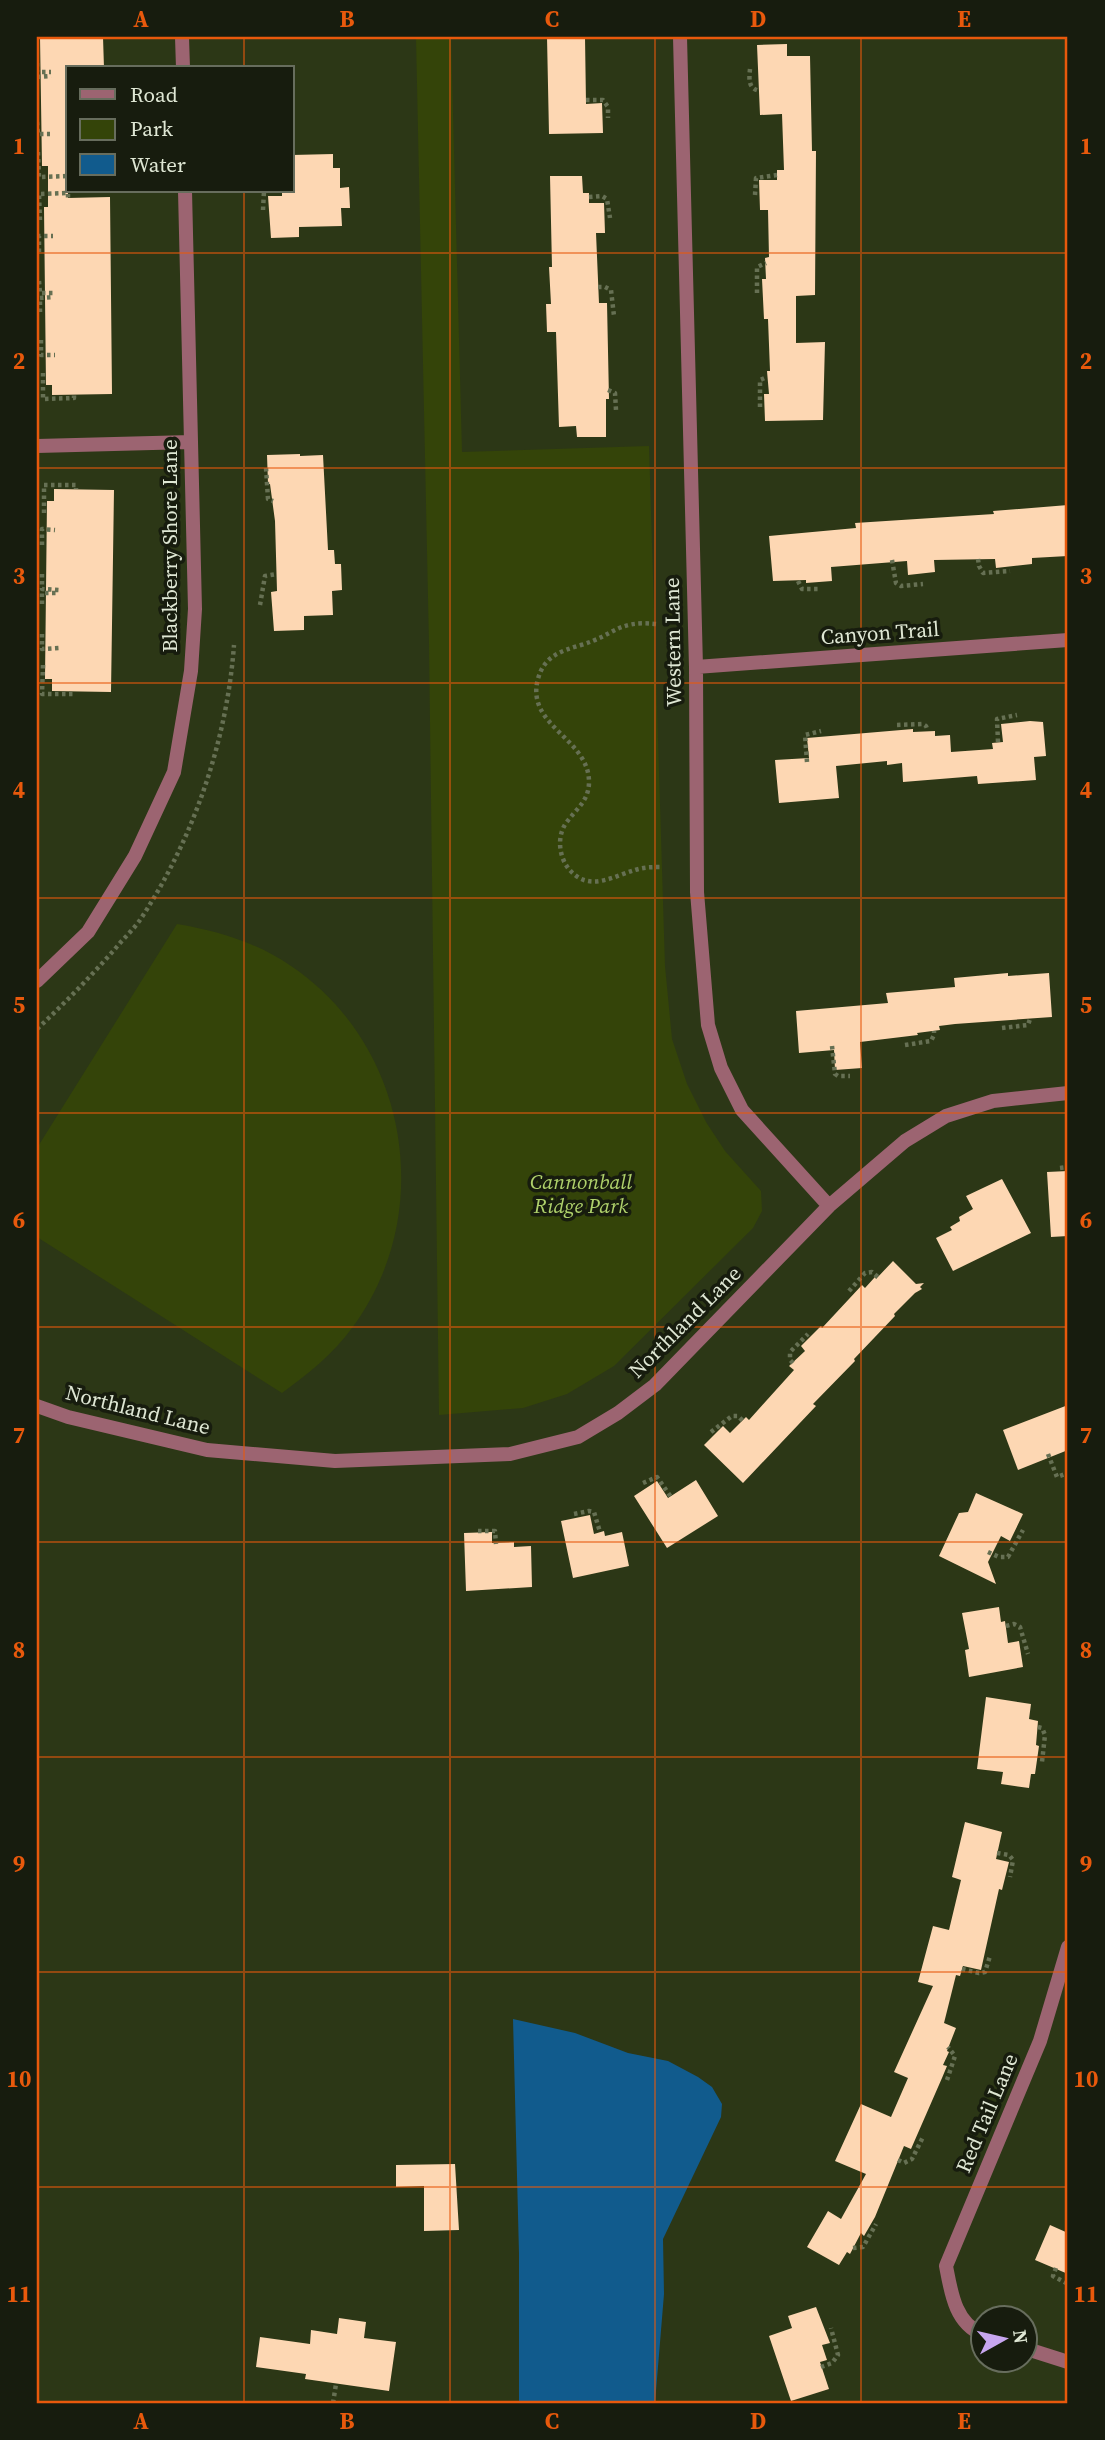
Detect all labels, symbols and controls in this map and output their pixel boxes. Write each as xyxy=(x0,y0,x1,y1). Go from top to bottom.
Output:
text: A xyxy=(133,3,149,35)
text: B xyxy=(340,3,355,35)
text: C xyxy=(545,3,559,35)
text: D xyxy=(750,3,766,35)
text: E xyxy=(957,3,971,35)
legend xyxy=(66,66,294,192)
text: Road xyxy=(130,80,178,109)
text: Park xyxy=(130,114,174,143)
text: 1 xyxy=(13,130,25,162)
text: 1 xyxy=(1080,130,1092,162)
text: Water xyxy=(130,150,186,179)
text: 2 xyxy=(13,345,25,377)
text: 2 xyxy=(1080,345,1092,377)
street label: Blackberry Shore Lane xyxy=(155,439,184,653)
text: 3 xyxy=(13,560,25,592)
text: 3 xyxy=(1080,560,1092,592)
street label: Western Lane xyxy=(657,577,688,707)
street label: Canyon Trail xyxy=(820,614,940,651)
text: 4 xyxy=(13,774,25,806)
text: 4 xyxy=(1080,774,1092,806)
text: 5 xyxy=(13,989,25,1021)
text: 5 xyxy=(1080,989,1092,1021)
park label: Cannonball Ridge Park xyxy=(530,1167,632,1220)
text: 6 xyxy=(13,1204,25,1236)
text: 6 xyxy=(1080,1204,1092,1236)
street label: Northland Lane xyxy=(622,1259,747,1384)
street label: Northland Lane xyxy=(63,1378,213,1442)
text: 7 xyxy=(13,1419,25,1451)
text: 7 xyxy=(1080,1419,1092,1451)
text: 8 xyxy=(13,1634,25,1666)
text: 8 xyxy=(1080,1634,1092,1666)
text: 9 xyxy=(13,1848,25,1880)
text: 9 xyxy=(1080,1848,1092,1880)
street label: Red Tail Lane xyxy=(948,2049,1025,2177)
text: 10 xyxy=(7,2063,31,2095)
text: 10 xyxy=(1074,2063,1098,2095)
text: 11 xyxy=(7,2278,31,2310)
text: 11 xyxy=(1074,2278,1098,2310)
north arrow xyxy=(968,2304,1038,2374)
text: N xyxy=(1007,2328,1035,2345)
text: A xyxy=(133,2405,149,2437)
text: B xyxy=(340,2405,355,2437)
text: C xyxy=(545,2405,559,2437)
text: D xyxy=(750,2405,766,2437)
text: E xyxy=(957,2405,971,2437)

